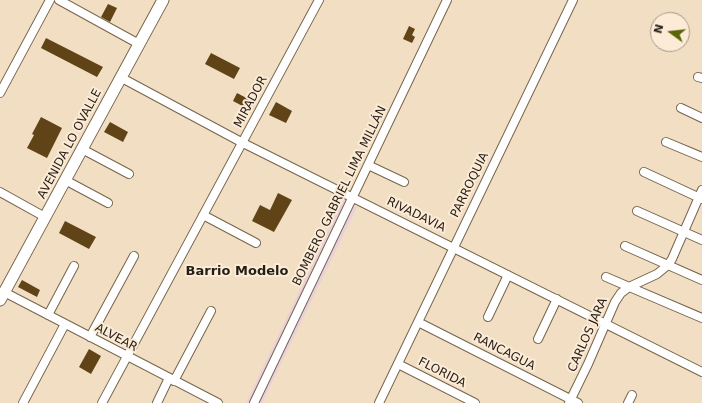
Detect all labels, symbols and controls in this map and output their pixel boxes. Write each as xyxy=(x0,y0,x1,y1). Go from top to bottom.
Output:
north arrow xyxy=(650,12,690,52)
text: N xyxy=(651,23,666,35)
street label: MIRADOR xyxy=(231,73,271,131)
street label: AVENIDA LO OVALLE xyxy=(35,87,105,201)
street label: BOMBERO GABRIEL LIMA MILLÁN xyxy=(290,104,390,288)
street label: PARROQUIA xyxy=(448,150,492,220)
street label: RIVADAVIA xyxy=(384,195,448,235)
district label: Barrio Modelo xyxy=(186,264,288,280)
street label: CARLOS JARA xyxy=(565,296,611,374)
street label: ALVEAR xyxy=(92,321,140,355)
street label: RANCAGUA xyxy=(471,330,537,374)
street label: FLORIDA xyxy=(416,355,468,391)

